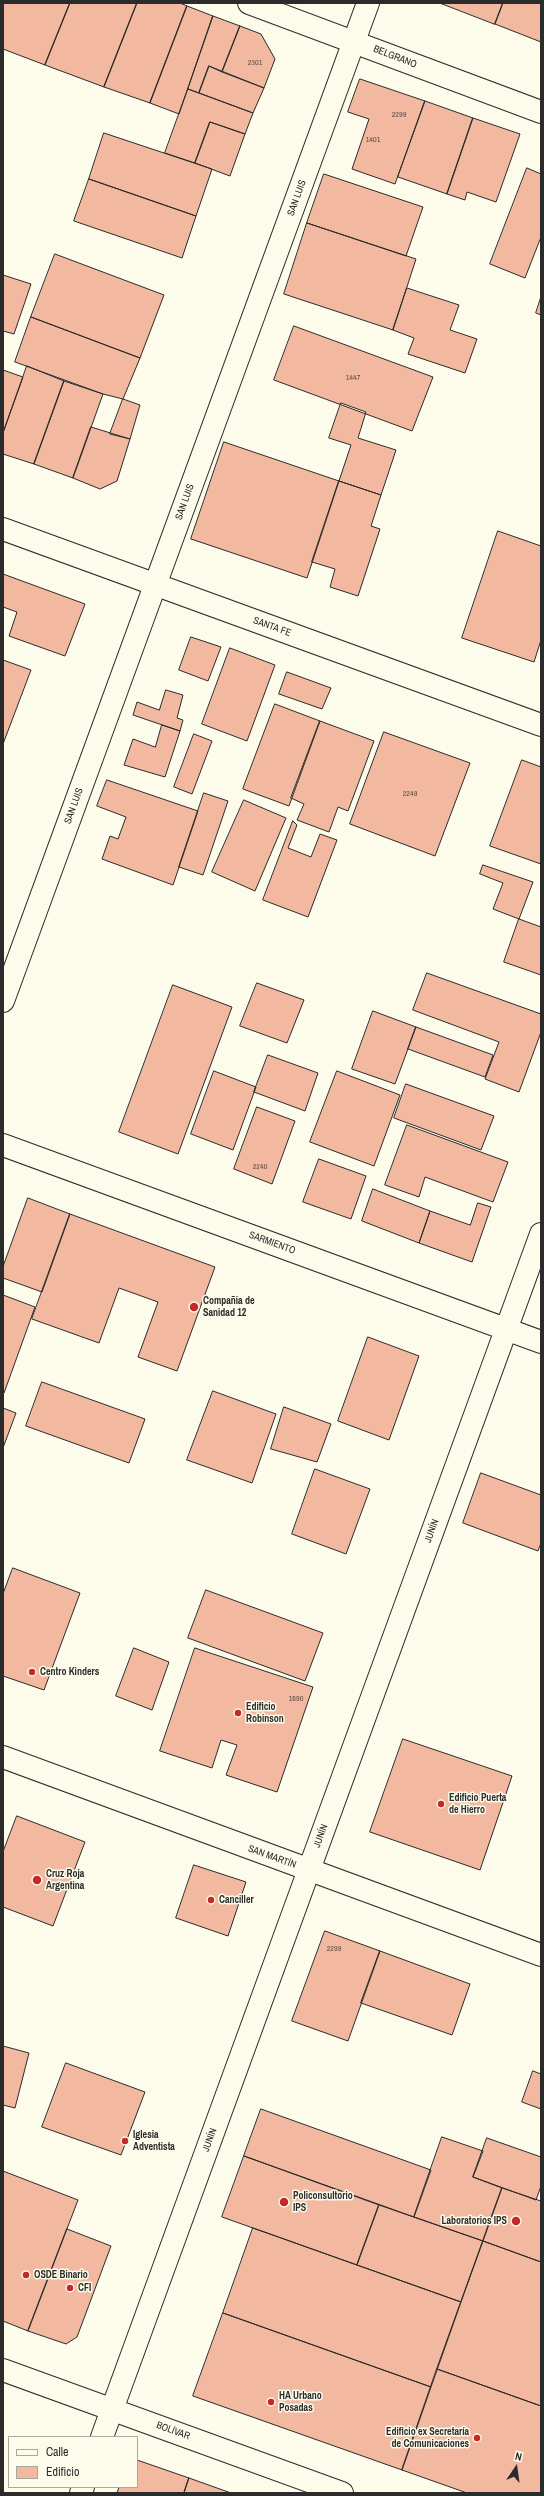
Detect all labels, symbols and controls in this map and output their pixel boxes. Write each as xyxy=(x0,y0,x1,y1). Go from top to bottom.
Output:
street label: BELGRANO xyxy=(372,43,418,71)
house number: 2301 xyxy=(248,58,262,68)
house number: 2299 xyxy=(392,110,406,120)
house number: 1401 xyxy=(366,135,380,145)
street label: SAN LUIS xyxy=(285,178,309,218)
house number: 1447 xyxy=(346,373,360,383)
street label: SAN LUIS xyxy=(173,482,197,522)
street label: SANTA FE xyxy=(251,615,293,639)
street label: SAN LUIS xyxy=(62,786,86,826)
house number: 2249 xyxy=(403,789,417,799)
house number: 2240 xyxy=(253,1162,267,1172)
street label: SARMIENTO xyxy=(247,1229,297,1257)
place label: Compañia de Sanidad 12 xyxy=(203,1295,254,1318)
marker: Compañia de Sanidad 12 xyxy=(188,1301,200,1313)
street label: JUNÍN xyxy=(422,1518,442,1544)
place label: Centro Kinders xyxy=(40,1666,99,1678)
marker: Centro Kinders xyxy=(27,1667,37,1677)
house number: 1690 xyxy=(289,1694,303,1704)
place label: Edificio Robinson xyxy=(246,1701,284,1724)
marker: Edificio Robinson xyxy=(233,1708,243,1718)
place label: Edificio Puerta de Hierro xyxy=(449,1792,506,1816)
marker: Edificio Puerta de Hierro xyxy=(436,1799,446,1809)
street label: JUNÍN xyxy=(311,1823,331,1849)
street label: SAN MARTÍN xyxy=(246,1843,298,1871)
place label: Cruz Roja Argentina xyxy=(46,1868,84,1892)
marker: Cruz Roja Argentina xyxy=(31,1874,43,1886)
place label: Canciller xyxy=(219,1894,254,1906)
marker: Canciller xyxy=(206,1895,216,1905)
house number: 2299 xyxy=(327,1944,341,1954)
street label: JUNÍN xyxy=(200,2127,220,2153)
place label: Iglesia Adventista xyxy=(133,2129,175,2152)
marker: Iglesia Adventista xyxy=(120,2136,130,2146)
place label: Policonsultorio IPS xyxy=(293,2190,353,2214)
marker: Policonsultorio IPS xyxy=(278,2196,290,2208)
place label: Laboratorios IPS xyxy=(441,2215,507,2227)
marker: Laboratorios IPS xyxy=(510,2215,522,2227)
place label: OSDE Binario xyxy=(34,2269,88,2281)
marker: OSDE Binario xyxy=(21,2270,31,2280)
place label: CFI xyxy=(78,2282,91,2294)
marker: CFI xyxy=(65,2283,75,2293)
place label: HA Urbano Posadas xyxy=(279,2390,322,2414)
marker: HA Urbano Posadas xyxy=(266,2397,276,2407)
street label: BOLÍVAR xyxy=(155,2419,191,2443)
place label: Edificio ex Secretaría de Comunicaciones xyxy=(386,2426,469,2450)
marker: Edificio ex Secretaría de Comunicaciones xyxy=(472,2433,482,2443)
legend xyxy=(8,2436,138,2488)
text: Calle xyxy=(46,2444,68,2460)
north arrow xyxy=(496,2448,536,2488)
text: N xyxy=(514,2449,523,2464)
text: Edificio xyxy=(46,2464,79,2480)

